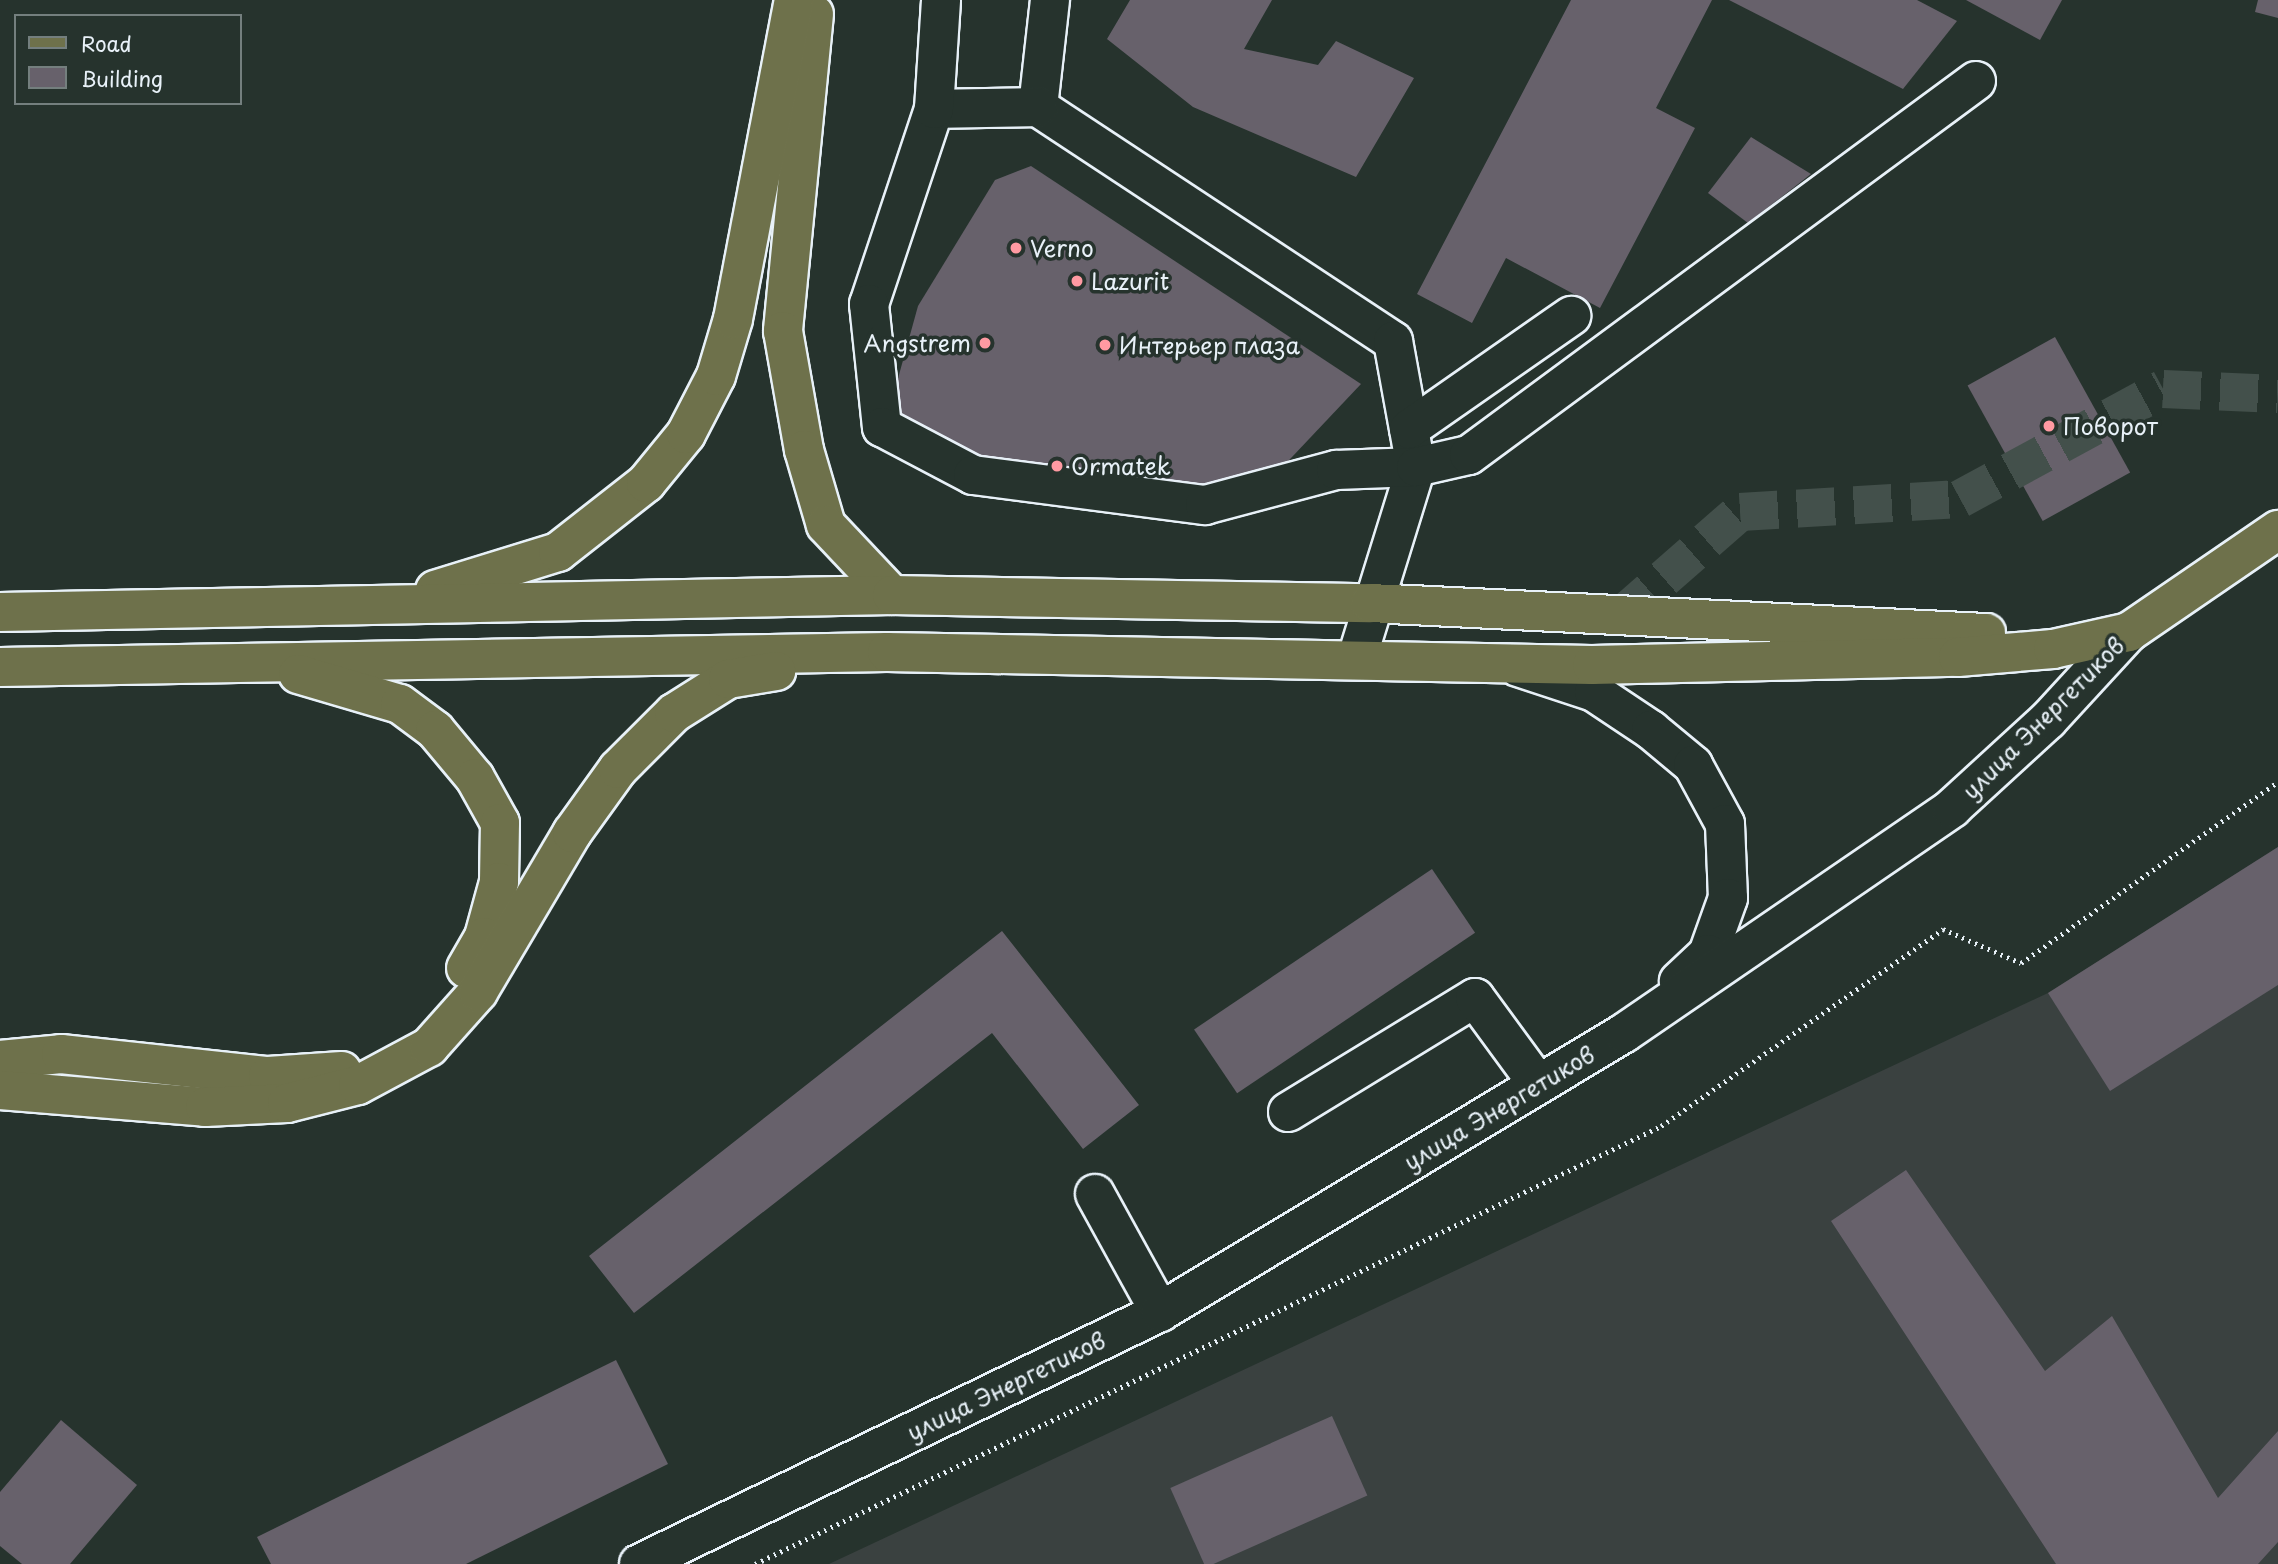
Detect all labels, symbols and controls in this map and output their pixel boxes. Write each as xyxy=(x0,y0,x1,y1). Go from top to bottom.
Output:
legend xyxy=(14,14,242,105)
text: Road xyxy=(81,27,132,59)
text: Building xyxy=(81,62,163,94)
place label: Verno xyxy=(1030,234,1094,262)
marker: Verno xyxy=(1008,240,1024,256)
place label: Lazurit xyxy=(1091,267,1169,295)
marker: Lazurit xyxy=(1069,273,1085,289)
place label: Angstrem xyxy=(863,329,971,357)
place label: Интерьер плаза xyxy=(1119,331,1299,359)
marker: Angstrem xyxy=(977,335,993,351)
marker: Интерьер плаза xyxy=(1097,337,1113,353)
place label: Поворот xyxy=(2063,412,2158,440)
marker: Поворот xyxy=(2041,418,2057,434)
place label: Ormatek xyxy=(1071,452,1171,480)
marker: Ormatek xyxy=(1049,458,1065,474)
street label: улица Энергетиков xyxy=(1956,631,2130,805)
street label: улица Энергетиков xyxy=(1398,1040,1600,1176)
street label: улица Энергетиков xyxy=(902,1326,1110,1446)

